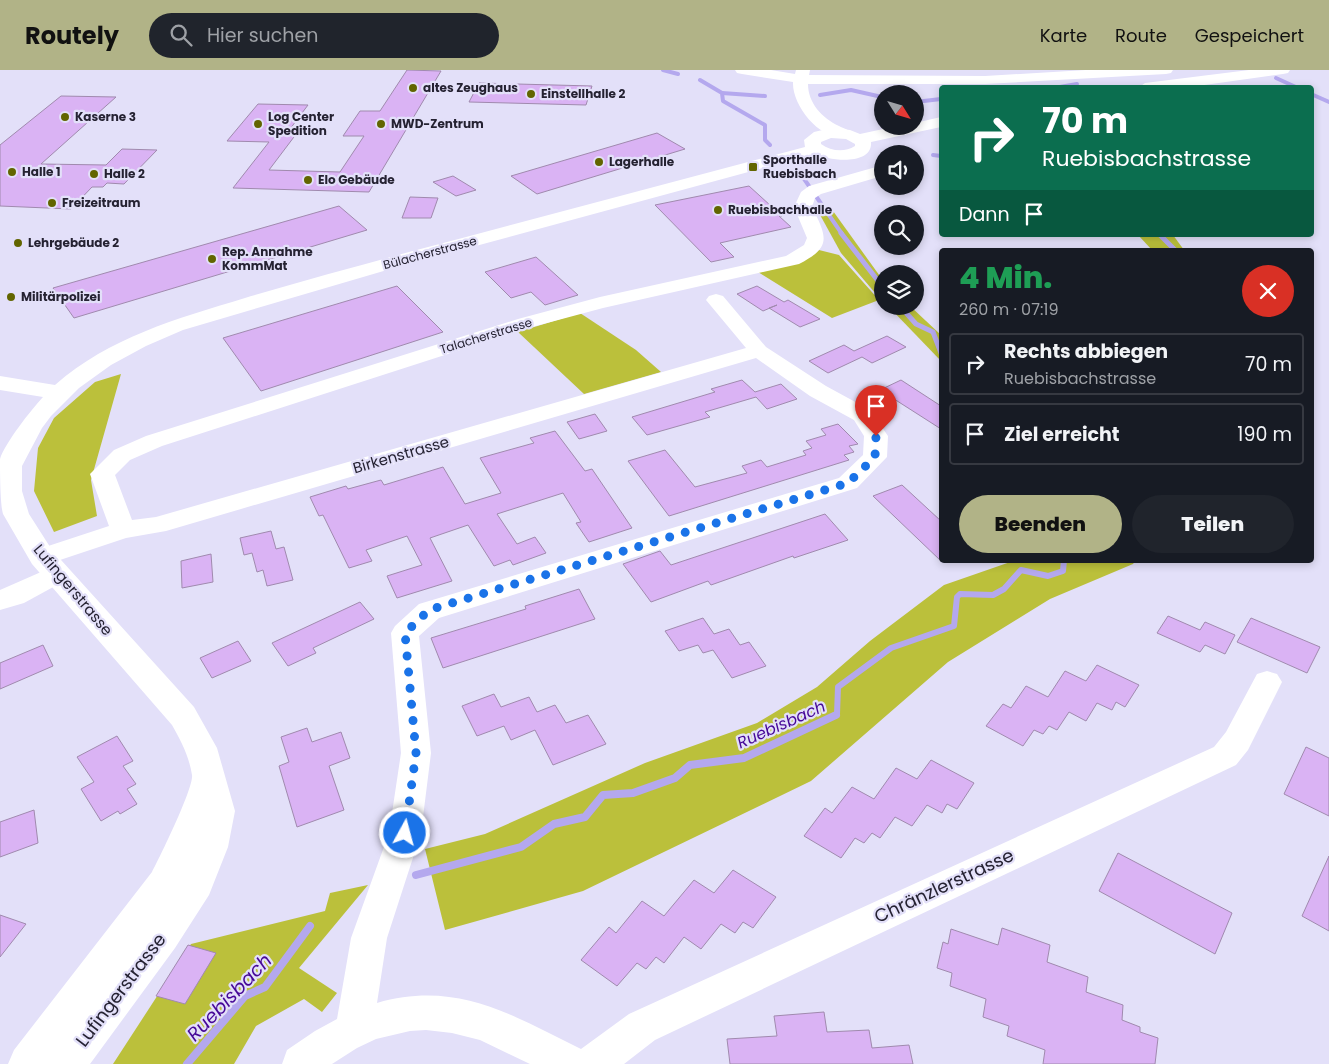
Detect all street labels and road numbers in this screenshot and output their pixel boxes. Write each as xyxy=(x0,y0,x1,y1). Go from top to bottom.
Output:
street label: Bülacherstrasse xyxy=(381,232,479,273)
street label: Talacherstrasse xyxy=(438,313,534,358)
street label: Birkenstrasse xyxy=(350,431,451,478)
street label: Lufingerstrasse xyxy=(29,540,118,640)
street label: Chränzlerstrasse xyxy=(870,842,1018,929)
street label: Lufingerstrasse xyxy=(70,928,172,1052)

